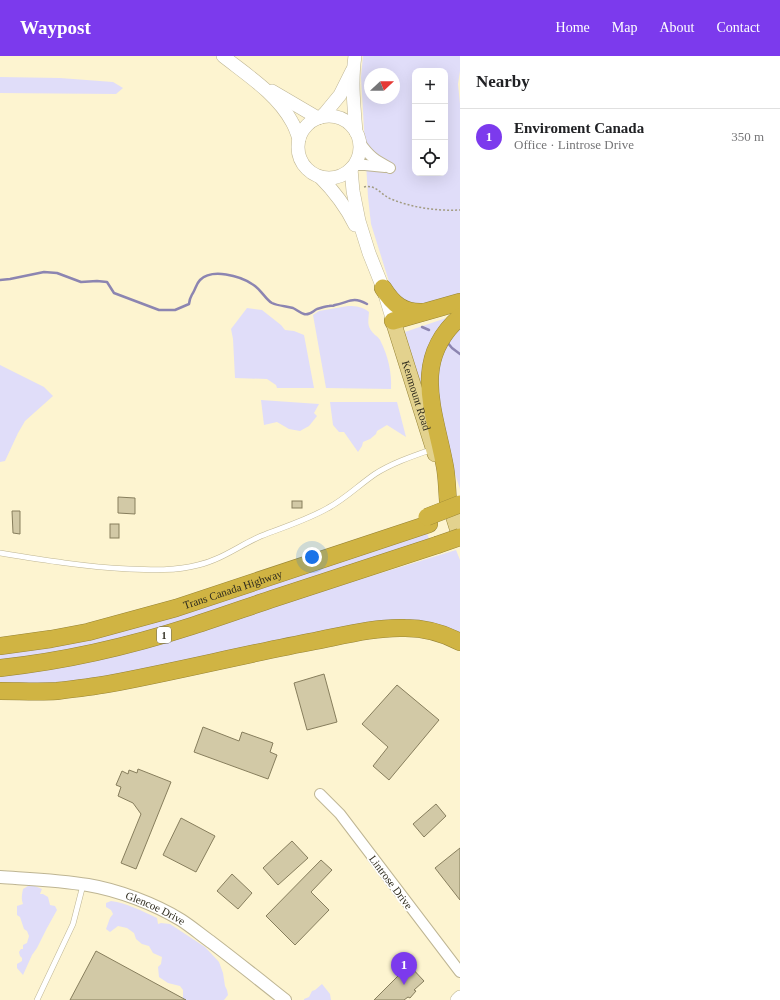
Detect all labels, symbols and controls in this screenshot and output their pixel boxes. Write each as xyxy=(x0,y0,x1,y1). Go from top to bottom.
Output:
text: Waypost xyxy=(20,17,91,38)
text: Home xyxy=(556,20,590,35)
text: Map xyxy=(612,20,637,35)
text: About xyxy=(659,20,694,35)
text: Contact xyxy=(716,20,760,35)
north arrow xyxy=(364,68,400,104)
map controls xyxy=(412,68,448,176)
button: + xyxy=(412,68,448,104)
text: Nearby xyxy=(476,72,530,91)
button: − xyxy=(412,104,448,140)
text: Enviroment Canada xyxy=(514,120,644,136)
text: 1 xyxy=(486,129,492,144)
text: 350 m xyxy=(731,129,764,144)
text: Office · Lintrose Drive xyxy=(514,137,634,152)
button: locate xyxy=(412,140,448,176)
street label: Kenmount Road xyxy=(400,359,433,432)
your location xyxy=(302,547,322,567)
street label: Trans Canada Highway xyxy=(182,567,284,611)
road number: 1 xyxy=(157,627,171,643)
street label: Lintrose Drive xyxy=(367,853,415,911)
street label: Glencoe Drive xyxy=(124,889,188,927)
pin: 1 xyxy=(391,952,417,985)

